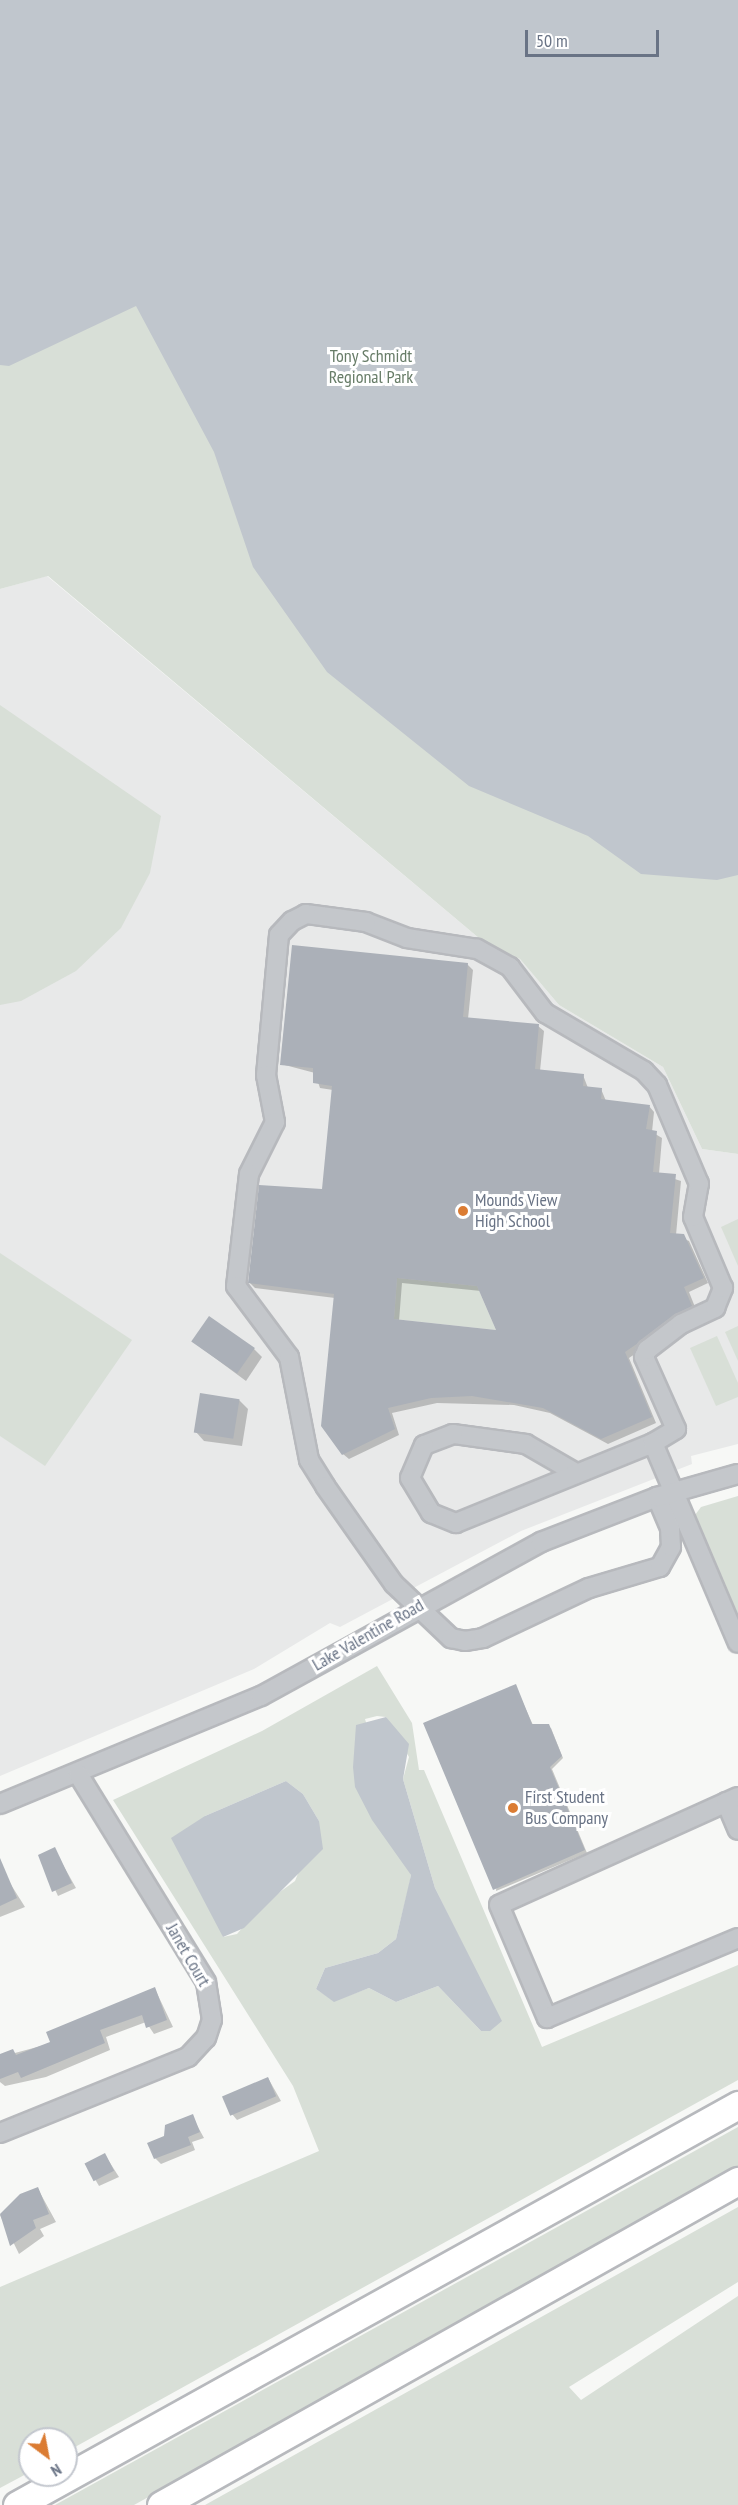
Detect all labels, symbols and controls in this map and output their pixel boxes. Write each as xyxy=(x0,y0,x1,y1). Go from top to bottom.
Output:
scale bar xyxy=(528,18,662,56)
text: 50 m xyxy=(536,29,568,52)
park label: Tony Schmidt Regional Park xyxy=(329,346,413,388)
place label: Mounds View High School xyxy=(475,1190,558,1232)
marker: Mounds View High School xyxy=(456,1204,470,1218)
street label: Lake Valentine Road xyxy=(308,1594,428,1676)
place label: First Student Bus Company xyxy=(525,1787,608,1830)
marker: First Student Bus Company xyxy=(506,1801,520,1815)
street label: Janet Court xyxy=(161,1920,215,1990)
north arrow xyxy=(18,2427,78,2487)
text: N xyxy=(48,2460,65,2481)

